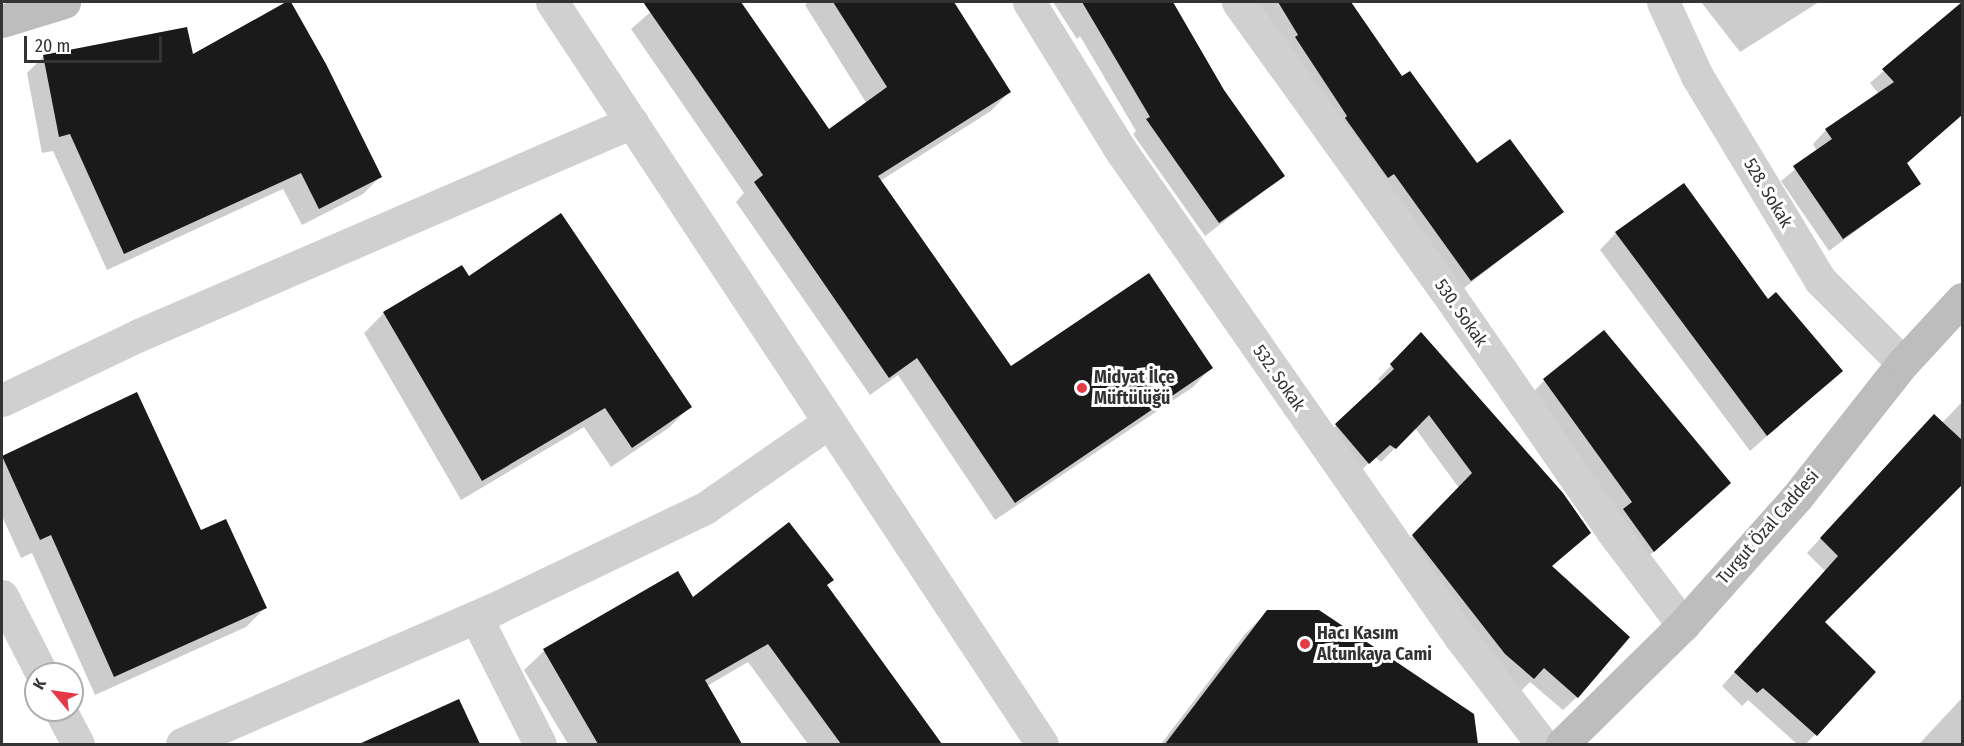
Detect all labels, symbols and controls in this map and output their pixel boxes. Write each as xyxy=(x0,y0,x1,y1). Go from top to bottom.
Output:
scale bar xyxy=(27,24,165,62)
text: 20 m xyxy=(35,35,70,57)
street label: 528. Sokak xyxy=(1739,155,1797,231)
street label: 530. Sokak xyxy=(1430,275,1492,351)
street label: 532. Sokak xyxy=(1248,341,1310,415)
place label: Midyat İlçe Müftülüğü xyxy=(1094,367,1175,410)
marker: Midyat İlçe Müftülüğü xyxy=(1075,381,1089,395)
street label: Turgut Özal Caddesi xyxy=(1712,465,1824,589)
place label: Hacı Kasım Altunkaya Cami xyxy=(1317,623,1432,666)
marker: Hacı Kasım Altunkaya Cami xyxy=(1298,637,1312,651)
north arrow xyxy=(24,662,84,722)
text: K xyxy=(29,675,50,693)

